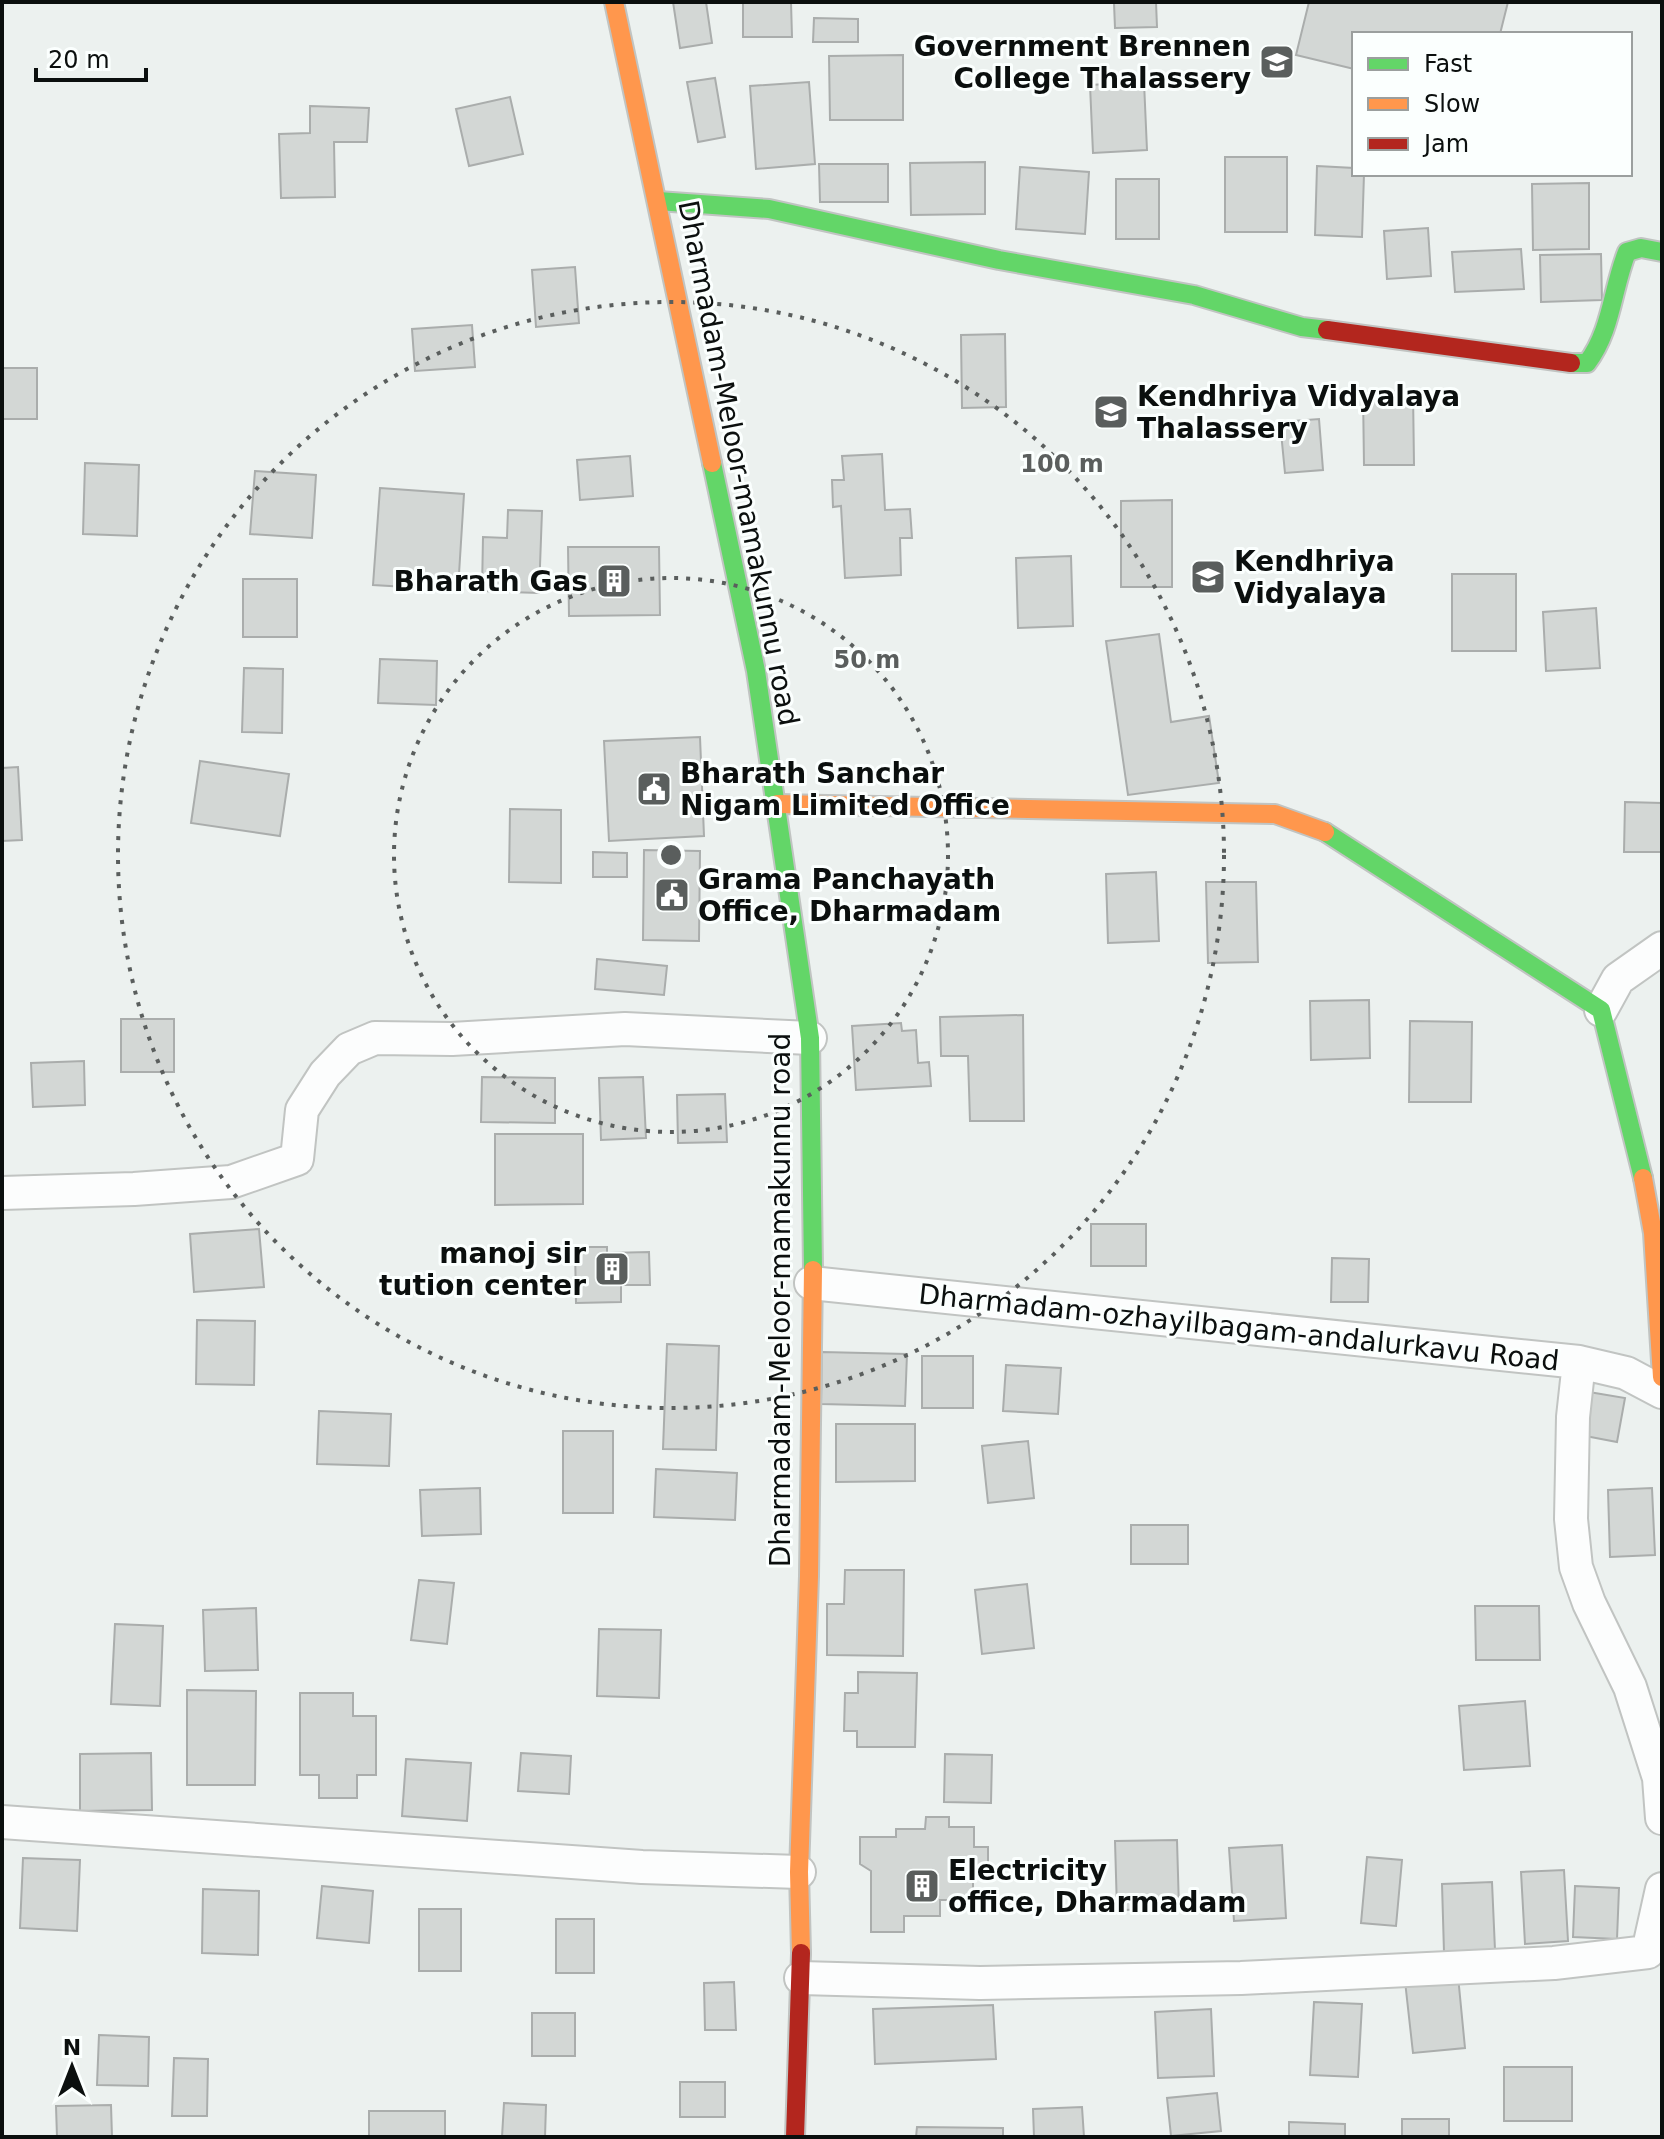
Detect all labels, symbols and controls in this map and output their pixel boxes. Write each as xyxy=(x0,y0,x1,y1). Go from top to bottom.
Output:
place label: Government Brennen College Thalassery xyxy=(914,30,1251,95)
scale bar xyxy=(36,32,146,82)
legend xyxy=(1352,32,1632,176)
school or university icon: Government Brennen College Thalassery xyxy=(1258,43,1296,81)
text: 20 m xyxy=(48,46,110,74)
text: Fast xyxy=(1424,50,1472,78)
text: Slow xyxy=(1424,90,1480,118)
text: Jam xyxy=(1422,130,1469,158)
street label: Dharmadam-Meloor-mamakunnu road xyxy=(671,198,806,729)
place label: Kendhriya Vidyalaya Thalassery xyxy=(1137,380,1460,445)
school or university icon: Kendhriya Vidyalaya Thalassery xyxy=(1092,393,1130,431)
text: 100 m xyxy=(1020,450,1104,478)
place label: Kendhriya Vidyalaya xyxy=(1234,545,1395,610)
school or university icon: Kendhriya Vidyalaya xyxy=(1189,558,1227,596)
building icon: Bharath Gas xyxy=(595,562,633,600)
place label: Bharath Gas xyxy=(394,565,588,598)
text: 50 m xyxy=(834,646,900,674)
place label: Bharath Sanchar Nigam Limited Office xyxy=(680,757,1010,822)
public building icon: Bharath Sanchar Nigam Limited Office xyxy=(635,770,673,808)
centre of rings xyxy=(657,841,685,869)
place label: Grama Panchayath Office, Dharmadam xyxy=(698,863,1001,928)
public building icon: Grama Panchayath Office, Dharmadam xyxy=(653,876,691,914)
street label: Dharmadam-Meloor-mamakunnu road xyxy=(764,1033,797,1567)
place label: manoj sir tution center xyxy=(379,1237,586,1302)
building icon: manoj sir tution center xyxy=(593,1250,631,1288)
street label: Dharmadam-ozhayilbagam-andalurkavu Road xyxy=(917,1277,1561,1378)
place label: Electricity office, Dharmadam xyxy=(948,1854,1247,1919)
building icon: Electricity office, Dharmadam xyxy=(903,1867,941,1905)
north arrow xyxy=(32,2027,112,2107)
text: N xyxy=(63,2035,81,2060)

